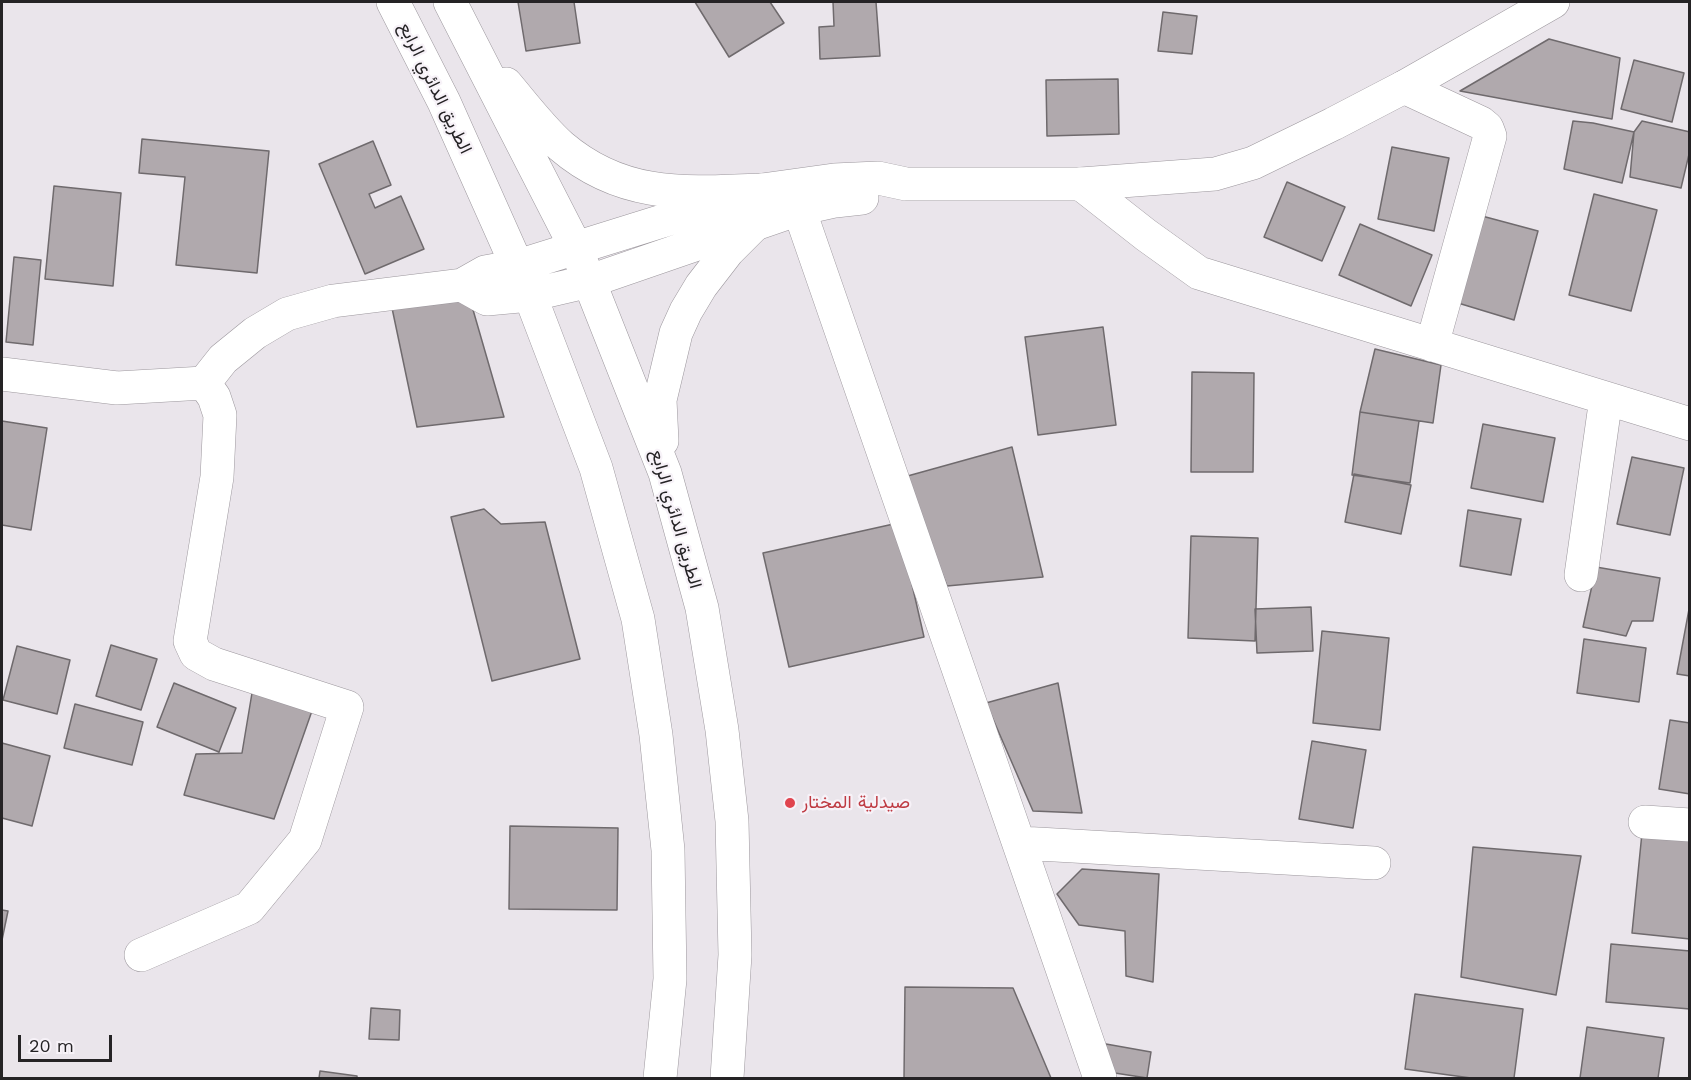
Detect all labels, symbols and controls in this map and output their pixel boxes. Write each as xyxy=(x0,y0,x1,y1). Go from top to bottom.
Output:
street label: الطريق الدائري الرابع xyxy=(394,19,476,157)
street label: الطريق الدائري الرابع xyxy=(646,447,706,591)
place label: صيدلية المختار xyxy=(802,792,910,814)
marker: صيدلية المختار xyxy=(783,796,797,810)
scale bar xyxy=(21,1023,116,1061)
text: 20 m xyxy=(29,1035,74,1056)

